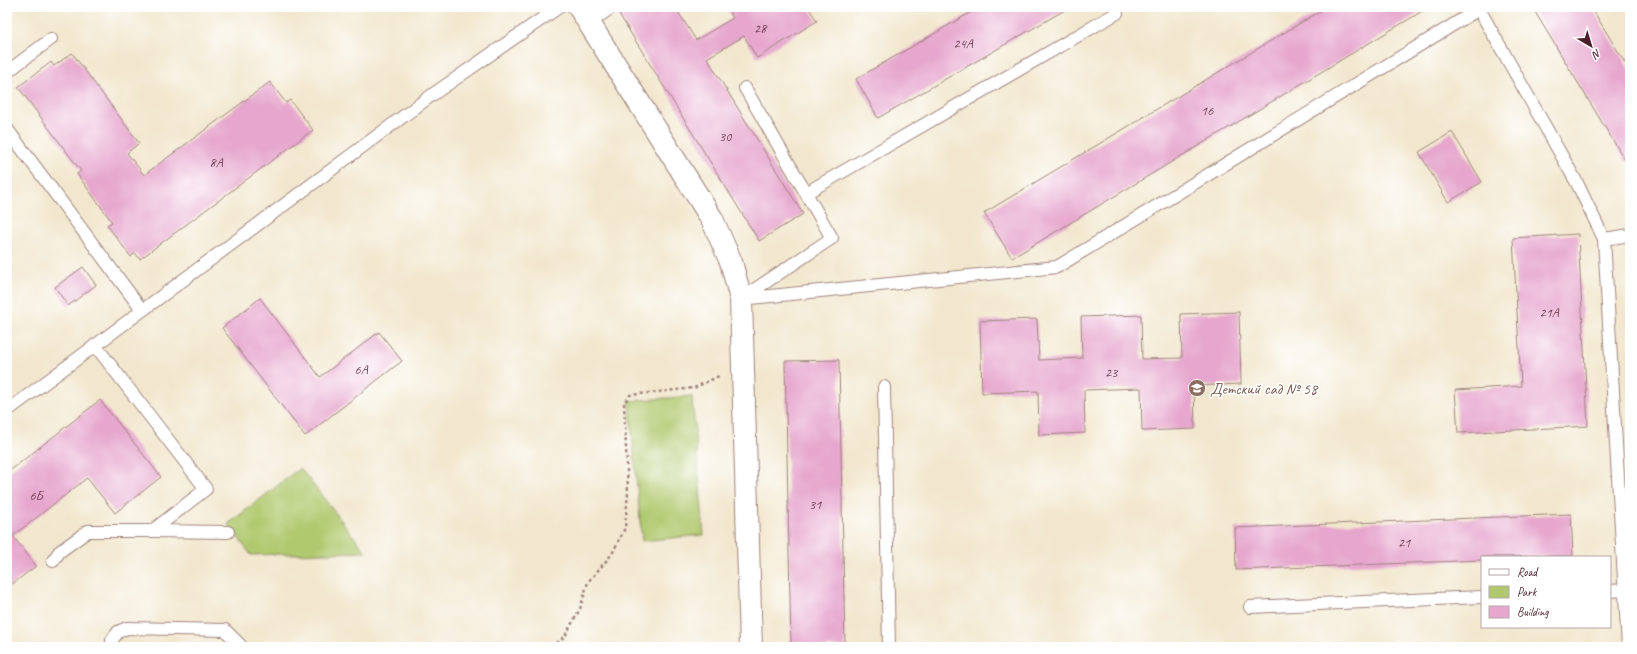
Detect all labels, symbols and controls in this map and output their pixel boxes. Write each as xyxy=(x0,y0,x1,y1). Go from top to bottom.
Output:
house number: 28 xyxy=(754,20,768,37)
north arrow xyxy=(1571,26,1611,66)
house number: 24А xyxy=(953,35,974,52)
text: N xyxy=(1588,46,1604,63)
house number: 16 xyxy=(1201,102,1214,119)
house number: 30 xyxy=(719,128,733,145)
house number: 8А xyxy=(209,154,224,171)
house number: 21А xyxy=(1539,304,1560,321)
house number: 6А xyxy=(354,361,369,378)
house number: 23 xyxy=(1105,364,1119,381)
school or university icon: Детский сад № 58 xyxy=(1187,378,1207,398)
place label: Детский сад № 58 xyxy=(1210,379,1319,399)
house number: 6Б xyxy=(29,487,46,504)
house number: 31 xyxy=(809,496,822,513)
house number: 21 xyxy=(1398,534,1411,551)
legend xyxy=(1481,556,1611,628)
text: Road xyxy=(1517,564,1539,580)
text: Park xyxy=(1517,584,1538,600)
text: Building xyxy=(1517,604,1549,620)

